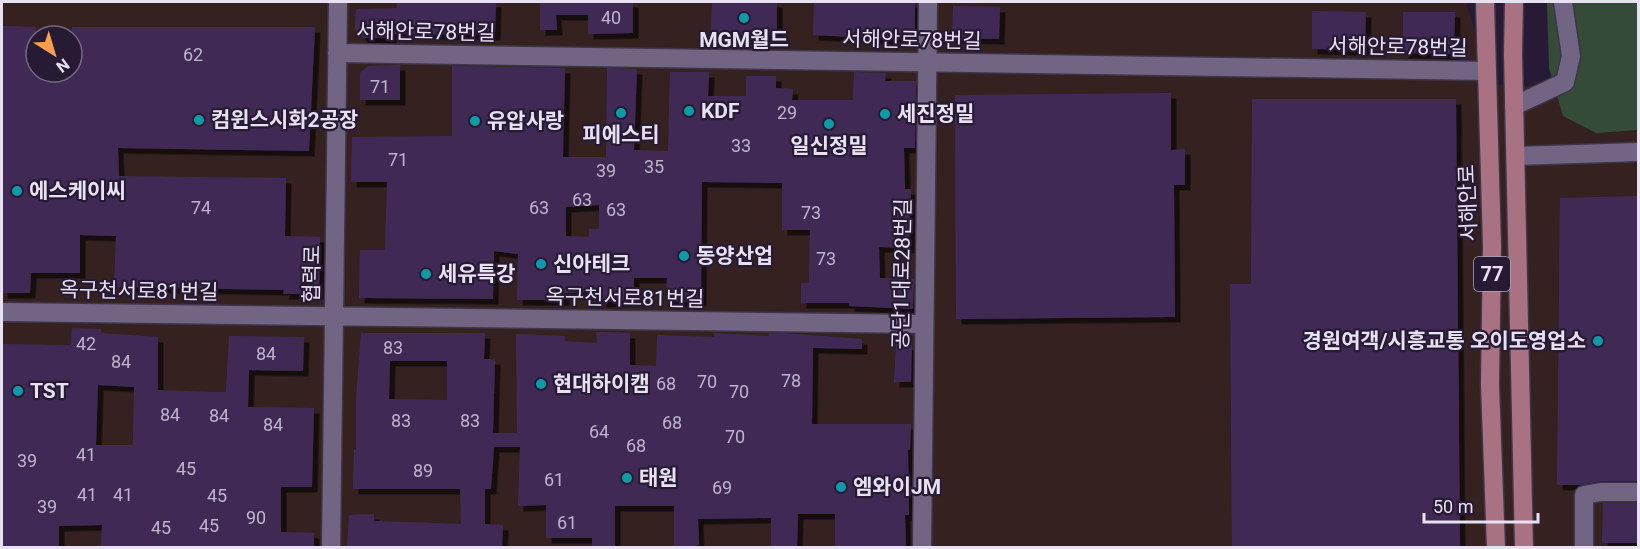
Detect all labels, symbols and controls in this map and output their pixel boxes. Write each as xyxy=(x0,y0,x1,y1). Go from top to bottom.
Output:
house number: 40 xyxy=(601,7,621,28)
marker: MGM월드 xyxy=(737,11,751,25)
street label: 서해안로78번길 xyxy=(356,19,496,45)
north arrow xyxy=(24,24,84,84)
street label: 서해안로78번길 xyxy=(842,27,982,53)
place label: MGM월드 xyxy=(699,28,789,52)
street label: 서해안로78번길 xyxy=(1328,34,1468,60)
house number: 62 xyxy=(183,44,203,65)
text: N xyxy=(52,55,73,77)
house number: 71 xyxy=(370,76,390,97)
place label: KDF xyxy=(701,99,740,123)
house number: 29 xyxy=(777,102,797,123)
place label: 세진정밀 xyxy=(897,102,974,126)
marker: KDF xyxy=(682,104,696,118)
marker: 피에스티 xyxy=(614,106,628,120)
marker: 세진정밀 xyxy=(878,107,892,121)
place label: 컴윈스시화2공장 xyxy=(211,108,358,132)
place label: 유압사랑 xyxy=(487,109,564,133)
marker: 컴윈스시화2공장 xyxy=(192,113,206,127)
marker: 유압사랑 xyxy=(468,114,482,128)
marker: 일신정밀 xyxy=(822,117,836,131)
place label: 피에스티 xyxy=(582,123,660,147)
place label: 일신정밀 xyxy=(790,134,868,158)
house number: 33 xyxy=(731,135,751,156)
house number: 71 xyxy=(388,149,408,170)
house number: 35 xyxy=(644,156,664,177)
house number: 39 xyxy=(596,160,616,181)
street label: 서해안로 xyxy=(1455,164,1481,242)
place label: 에스케이씨 xyxy=(29,179,126,203)
marker: 에스케이씨 xyxy=(10,184,24,198)
house number: 63 xyxy=(572,189,592,210)
house number: 74 xyxy=(191,197,211,218)
house number: 63 xyxy=(529,197,549,218)
street label: 공단1대로28번길 xyxy=(889,198,915,350)
house number: 63 xyxy=(606,199,626,220)
house number: 73 xyxy=(801,202,821,223)
place label: 동양산업 xyxy=(696,244,773,268)
street label: 협력로 xyxy=(299,245,325,303)
house number: 73 xyxy=(816,248,836,269)
marker: 동양산업 xyxy=(677,249,691,263)
place label: 신아테크 xyxy=(553,252,630,276)
marker: 신아테크 xyxy=(534,257,548,271)
road number: 77 xyxy=(1474,257,1510,291)
place label: 세유특강 xyxy=(438,262,515,286)
marker: 세유특강 xyxy=(419,267,433,281)
street label: 옥구천서로81번길 xyxy=(59,278,219,304)
street label: 옥구천서로81번길 xyxy=(545,285,705,311)
place label: 경원여객/시흥교통 오이도영업소 xyxy=(1303,329,1586,353)
house number: 42 xyxy=(76,333,96,354)
marker: 경원여객/시흥교통 오이도영업소 xyxy=(1591,334,1605,348)
house number: 83 xyxy=(383,337,403,358)
house number: 84 xyxy=(256,343,276,364)
house number: 84 xyxy=(111,351,131,372)
house number: 78 xyxy=(781,370,801,391)
house number: 70 xyxy=(697,371,717,392)
place label: 현대하이캠 xyxy=(553,372,650,396)
house number: 68 xyxy=(656,373,676,394)
marker: 현대하이캠 xyxy=(534,377,548,391)
place label: TST xyxy=(30,379,69,403)
house number: 70 xyxy=(729,381,749,402)
marker: TST xyxy=(11,384,25,398)
house number: 84 xyxy=(160,404,180,425)
house number: 84 xyxy=(209,405,229,426)
house number: 83 xyxy=(391,410,411,431)
house number: 83 xyxy=(460,410,480,431)
house number: 68 xyxy=(662,412,682,433)
house number: 84 xyxy=(263,414,283,435)
house number: 64 xyxy=(589,421,609,442)
house number: 70 xyxy=(725,426,745,447)
house number: 68 xyxy=(626,435,646,456)
house number: 41 xyxy=(76,444,96,465)
house number: 39 xyxy=(17,450,37,471)
house number: 45 xyxy=(176,458,196,479)
house number: 89 xyxy=(413,460,433,481)
place label: 태원 xyxy=(639,466,678,490)
house number: 61 xyxy=(544,469,564,490)
marker: 태원 xyxy=(620,471,634,485)
place label: 엠와이JM xyxy=(853,475,941,499)
house number: 69 xyxy=(712,477,732,498)
marker: 엠와이JM xyxy=(834,480,848,494)
house number: 41 xyxy=(77,484,97,505)
house number: 41 xyxy=(113,484,133,505)
house number: 45 xyxy=(207,485,227,506)
scale bar xyxy=(1424,486,1538,524)
house number: 39 xyxy=(37,496,57,517)
text: 50 m xyxy=(1433,496,1473,517)
house number: 90 xyxy=(246,507,266,528)
house number: 61 xyxy=(557,512,577,533)
house number: 45 xyxy=(199,515,219,536)
house number: 45 xyxy=(151,517,171,538)

